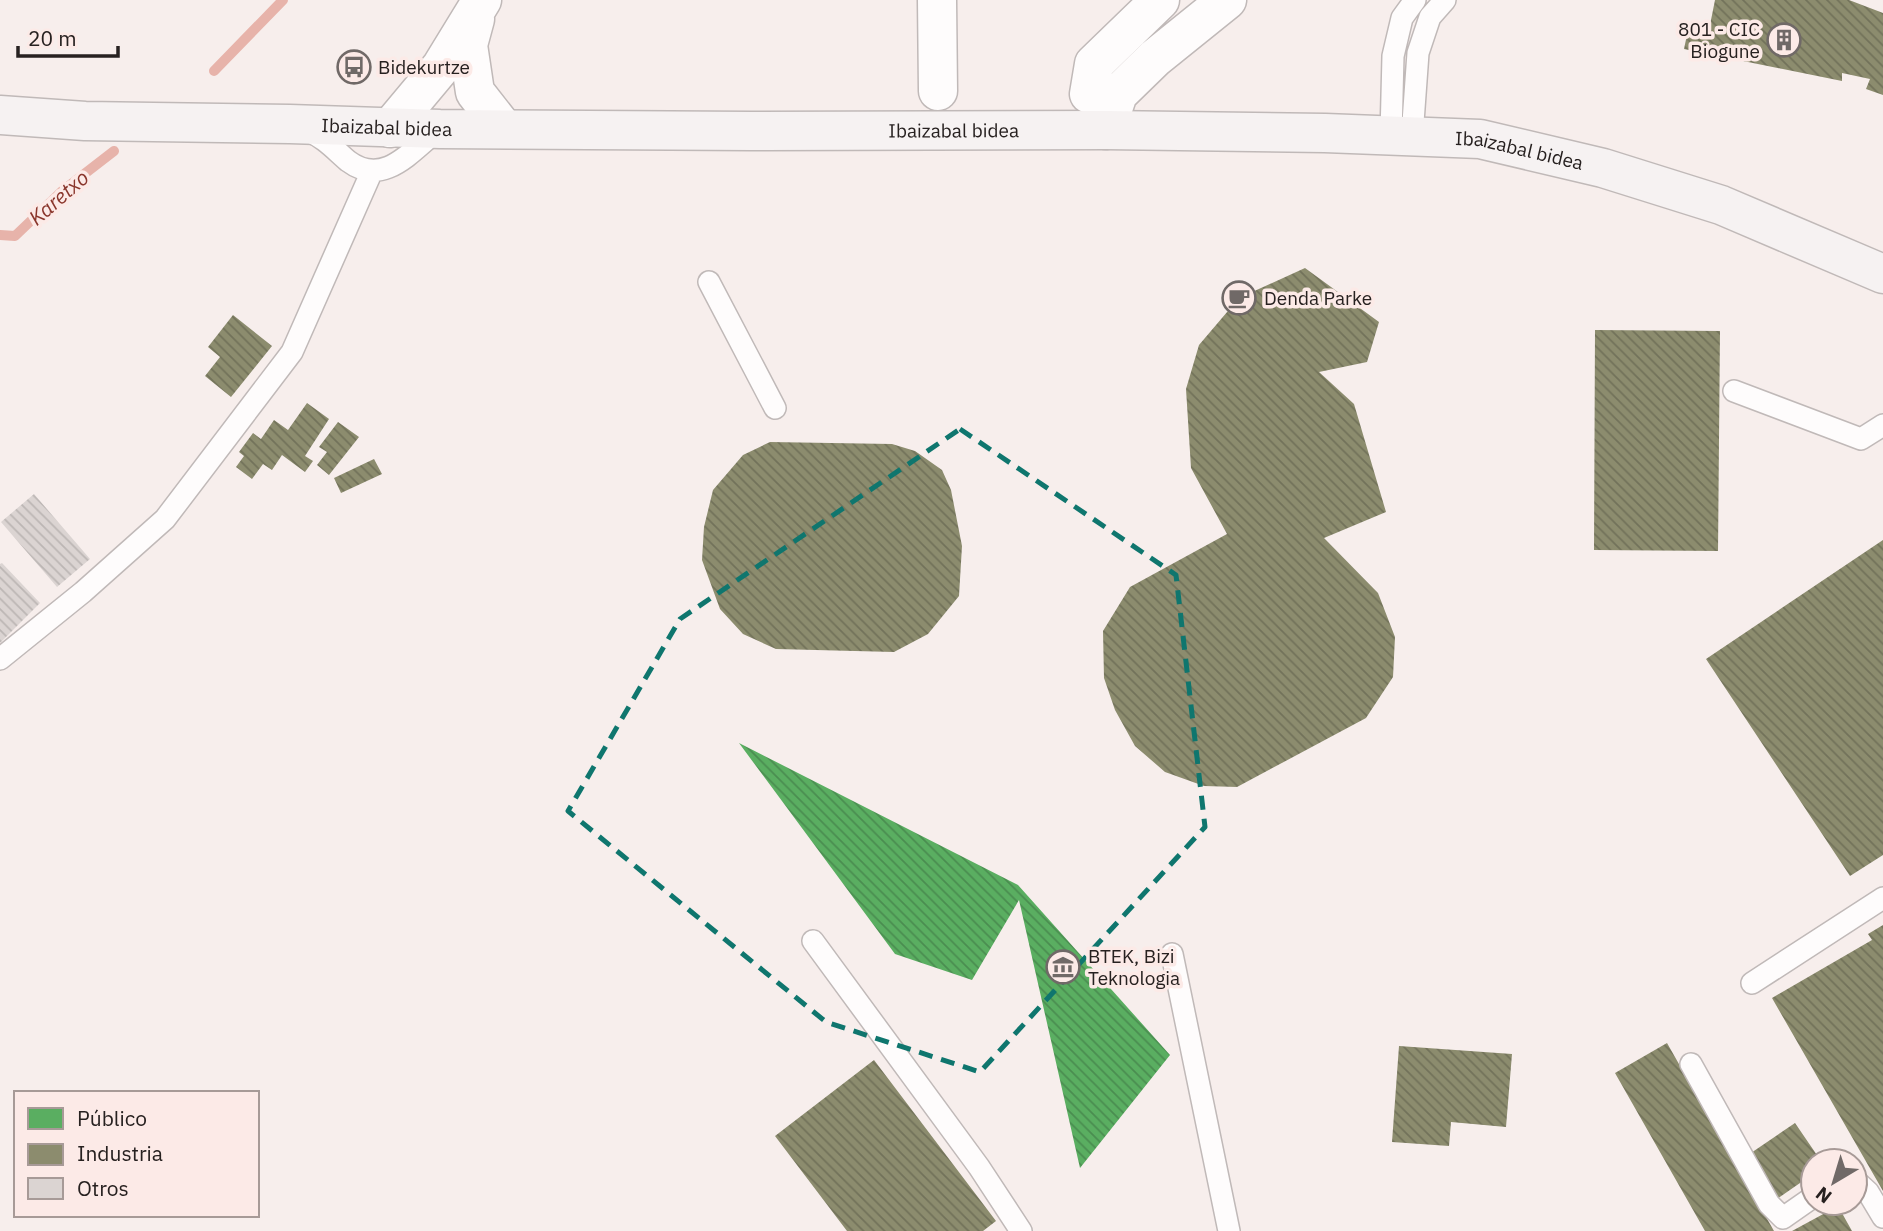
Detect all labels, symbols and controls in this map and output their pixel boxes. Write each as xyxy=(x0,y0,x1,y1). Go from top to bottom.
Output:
scale bar xyxy=(18,14,117,58)
place label: 801 - CIC Biogune xyxy=(1678,17,1760,63)
building icon: 801 - CIC Biogune xyxy=(1765,21,1803,59)
text: 20 m xyxy=(28,24,77,52)
bus stop icon: Bidekurtze xyxy=(335,48,373,86)
place label: Bidekurtze xyxy=(378,55,470,79)
street label: Ibaizabal bidea xyxy=(321,113,452,141)
street label: Ibaizabal bidea xyxy=(888,118,1019,143)
street label: Ibaizabal bidea xyxy=(1455,126,1586,175)
water label: Karetxo xyxy=(22,163,94,231)
cafe icon: Denda Parke xyxy=(1220,279,1258,317)
place label: Denda Parke xyxy=(1264,286,1372,310)
place label: BTEK, Bizi Teknologia xyxy=(1088,944,1180,990)
museum icon: BTEK, Bizi Teknologia xyxy=(1044,948,1082,986)
legend xyxy=(14,1091,259,1217)
text: Público xyxy=(77,1104,147,1132)
text: Industria xyxy=(77,1139,163,1167)
north arrow xyxy=(1799,1147,1869,1217)
text: Otros xyxy=(77,1174,129,1202)
text: N xyxy=(1811,1182,1836,1209)

